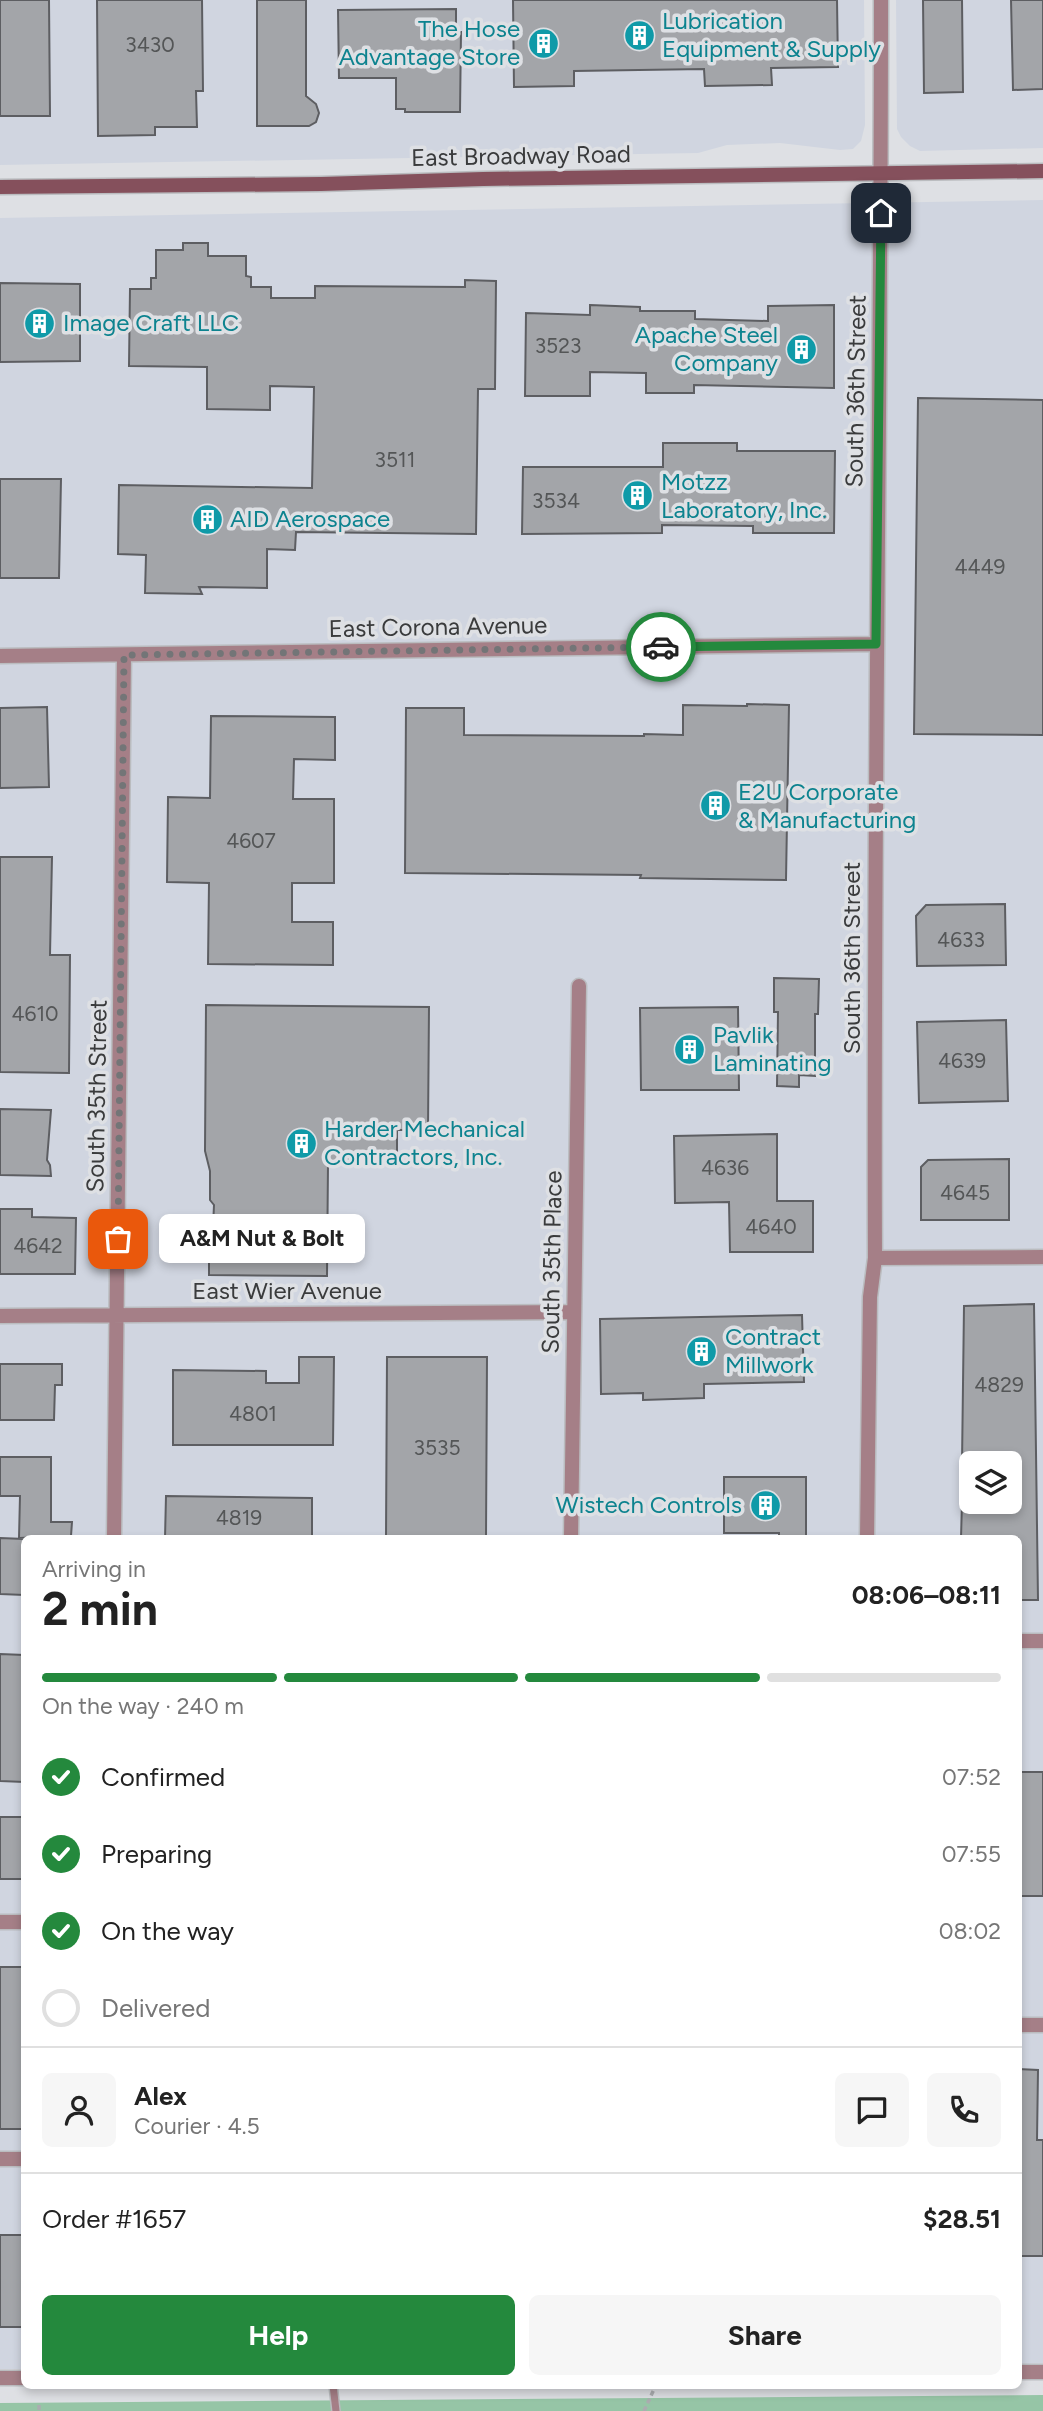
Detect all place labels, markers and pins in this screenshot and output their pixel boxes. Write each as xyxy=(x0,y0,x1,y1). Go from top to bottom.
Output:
place label: Lubrication Equipment & Supply xyxy=(662,6,881,63)
place label: The Hose Advantage Store xyxy=(339,14,520,71)
building icon: Lubrication Equipment & Supply xyxy=(622,18,656,52)
building icon: The Hose Advantage Store xyxy=(526,26,560,60)
pin xyxy=(851,183,911,243)
building icon: Image Craft LLC xyxy=(23,306,57,340)
place label: Image Craft LLC xyxy=(63,308,239,337)
place label: Apache Steel Company xyxy=(635,320,778,377)
building icon: Apache Steel Company xyxy=(784,332,818,366)
place label: Motzz Laboratory, Inc. xyxy=(661,467,827,524)
building icon: Motzz Laboratory, Inc. xyxy=(621,479,655,513)
building icon: AID Aerospace xyxy=(190,502,224,536)
place label: AID Aerospace xyxy=(230,504,390,533)
place label: E2U Corporate & Manufacturing xyxy=(738,777,916,834)
building icon: E2U Corporate & Manufacturing xyxy=(698,789,732,823)
place label: Pavlik Laminating xyxy=(713,1020,831,1077)
building icon: Pavlik Laminating xyxy=(673,1032,707,1066)
place label: Harder Mechanical Contractors, Inc. xyxy=(324,1114,525,1171)
building icon: Harder Mechanical Contractors, Inc. xyxy=(284,1126,318,1160)
pin xyxy=(88,1209,148,1269)
callout: A&M Nut & Bolt xyxy=(160,1214,366,1264)
place label: Contract Millwork xyxy=(725,1322,821,1379)
building icon: Contract Millwork xyxy=(685,1334,719,1368)
building icon: Wistech Controls xyxy=(748,1488,782,1522)
place label: Wistech Controls xyxy=(556,1490,742,1519)

